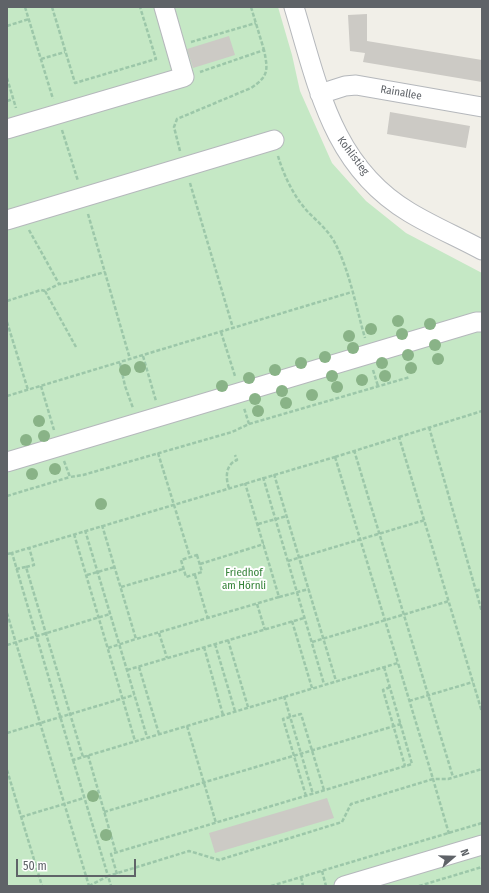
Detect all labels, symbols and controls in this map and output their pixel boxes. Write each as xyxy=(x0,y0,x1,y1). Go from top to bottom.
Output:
street label: Rainallee xyxy=(379,83,423,103)
street label: Kohlistieg xyxy=(334,134,372,178)
park label: Friedhof am Hörnli xyxy=(222,566,266,592)
north arrow xyxy=(433,837,473,877)
text: N xyxy=(458,847,472,858)
scale bar xyxy=(18,851,138,877)
text: 50 m xyxy=(23,859,47,873)

